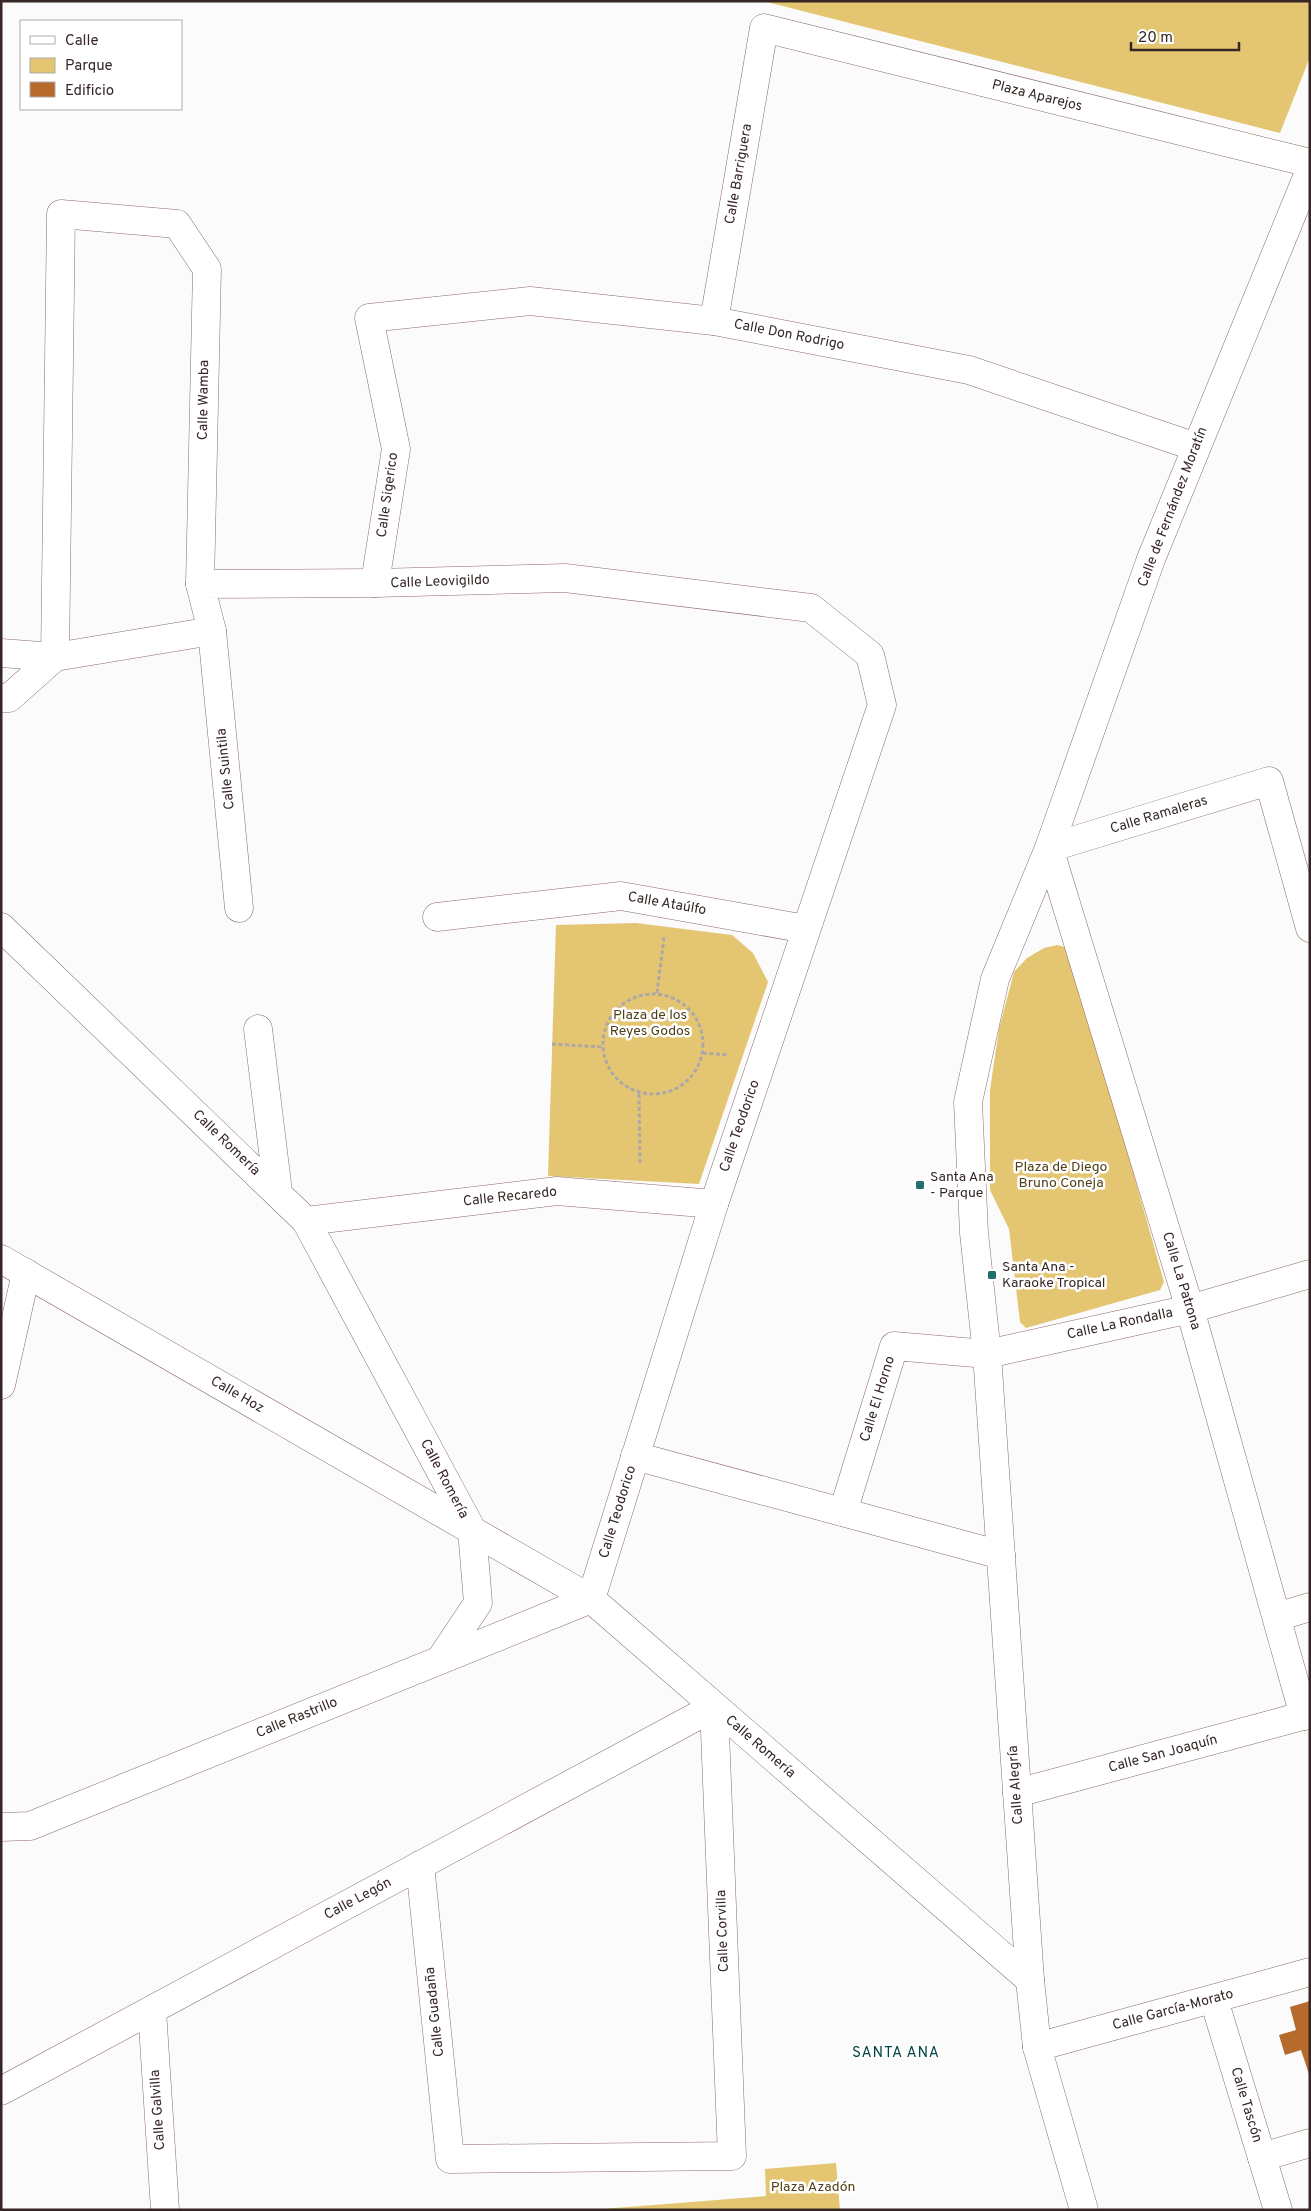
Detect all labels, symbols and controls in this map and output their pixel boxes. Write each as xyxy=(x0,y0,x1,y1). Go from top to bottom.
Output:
legend xyxy=(20,20,182,110)
scale bar xyxy=(1131,20,1238,52)
text: 20 m xyxy=(1138,29,1173,48)
text: Calle xyxy=(65,32,99,51)
text: Parque xyxy=(65,57,113,76)
street label: Plaza Aparejos xyxy=(990,77,1084,115)
text: Edificio xyxy=(65,82,114,101)
street label: Calle Barriguera xyxy=(722,122,756,226)
street label: Calle Don Rodrigo xyxy=(732,316,846,354)
street label: Calle Wamba xyxy=(195,360,213,440)
street label: Calle de Fernández Moratín xyxy=(1135,425,1211,589)
street label: Calle Sigerico xyxy=(374,451,402,539)
street label: Calle Leovigildo xyxy=(390,572,490,592)
street label: Calle Suintila xyxy=(213,727,239,811)
street label: Calle Ramaleras xyxy=(1108,792,1210,838)
street label: Calle Ataúlfo xyxy=(626,889,708,919)
park label: Plaza de los Reyes Godos xyxy=(610,1007,690,1040)
street label: Calle Teodorico xyxy=(716,1078,764,1174)
street label: Calle Romería xyxy=(189,1107,263,1179)
park label: Plaza de Diego Bruno Coneja xyxy=(1015,1159,1108,1192)
place label: Santa Ana - Parque xyxy=(930,1169,994,1202)
marker: Santa Ana - Parque xyxy=(914,1179,926,1191)
street label: Calle Recaredo xyxy=(462,1184,558,1210)
street label: Calle La Patrona xyxy=(1158,1230,1204,1332)
place label: Santa Ana - Karaoke Tropical xyxy=(1002,1259,1106,1292)
marker: Santa Ana - Karaoke Tropical xyxy=(986,1269,998,1281)
street label: Calle La Rondalla xyxy=(1066,1304,1174,1344)
street label: Calle El Horno xyxy=(857,1354,899,1444)
street label: Calle Hoz xyxy=(207,1373,267,1417)
street label: Calle Romería xyxy=(416,1436,472,1522)
street label: Calle Teodorico xyxy=(596,1463,640,1560)
street label: Calle Rastrillo xyxy=(254,1694,340,1742)
street label: Calle Romería xyxy=(721,1712,799,1782)
street label: Calle San Joaquín xyxy=(1107,1731,1219,1777)
street label: Calle Alegría xyxy=(1005,1745,1027,1825)
street label: Calle Legón xyxy=(321,1874,395,1924)
street label: Calle Corvilla xyxy=(713,1890,733,1972)
street label: Calle Guadaña xyxy=(422,1966,448,2058)
street label: Calle García-Morato xyxy=(1111,1986,1236,2034)
district label: SANTA ANA xyxy=(852,2044,940,2063)
street label: Calle Tascón xyxy=(1226,2065,1266,2145)
street label: Calle Galvilla xyxy=(147,2069,169,2151)
park label: Plaza Azadón xyxy=(771,2179,855,2196)

